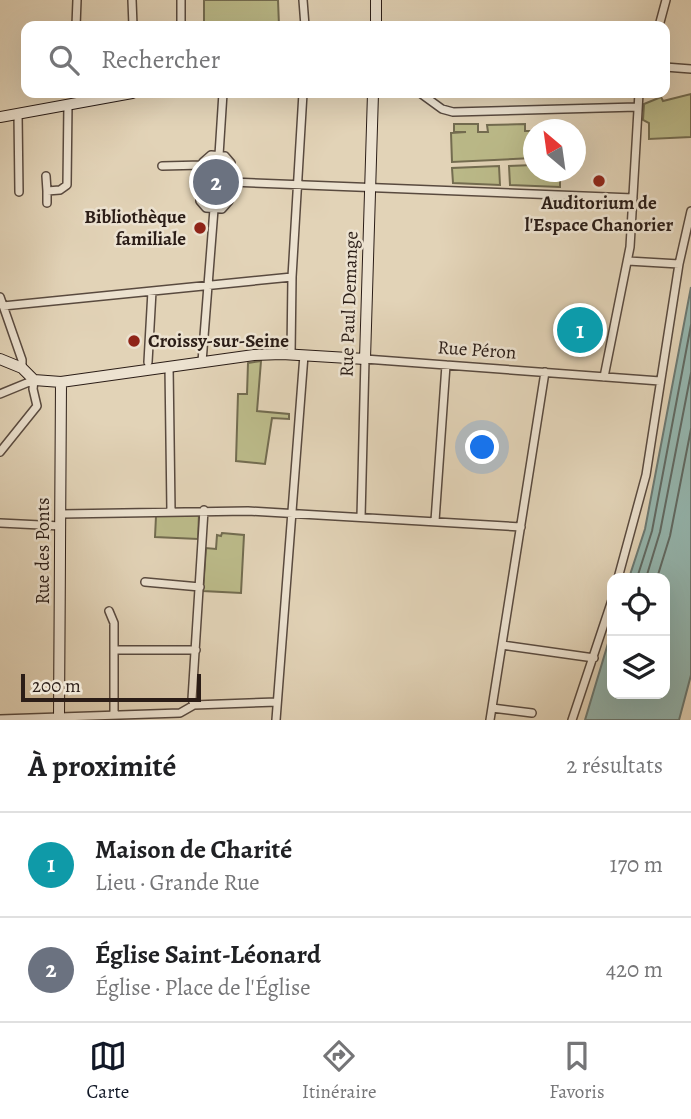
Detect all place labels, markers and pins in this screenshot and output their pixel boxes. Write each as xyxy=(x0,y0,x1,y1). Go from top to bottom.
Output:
pin: 2 xyxy=(193,156,239,208)
marker: Auditorium de l'Espace Chanorier xyxy=(591,173,607,189)
place label: Auditorium de l'Espace Chanorier xyxy=(525,190,673,238)
place label: Bibliothèque familiale xyxy=(84,204,186,252)
marker: Bibliothèque familiale xyxy=(192,220,208,236)
pin: 1 xyxy=(557,304,603,356)
place label: Croissy-sur-Seine xyxy=(148,328,289,354)
marker: Croissy-sur-Seine xyxy=(126,333,142,349)

